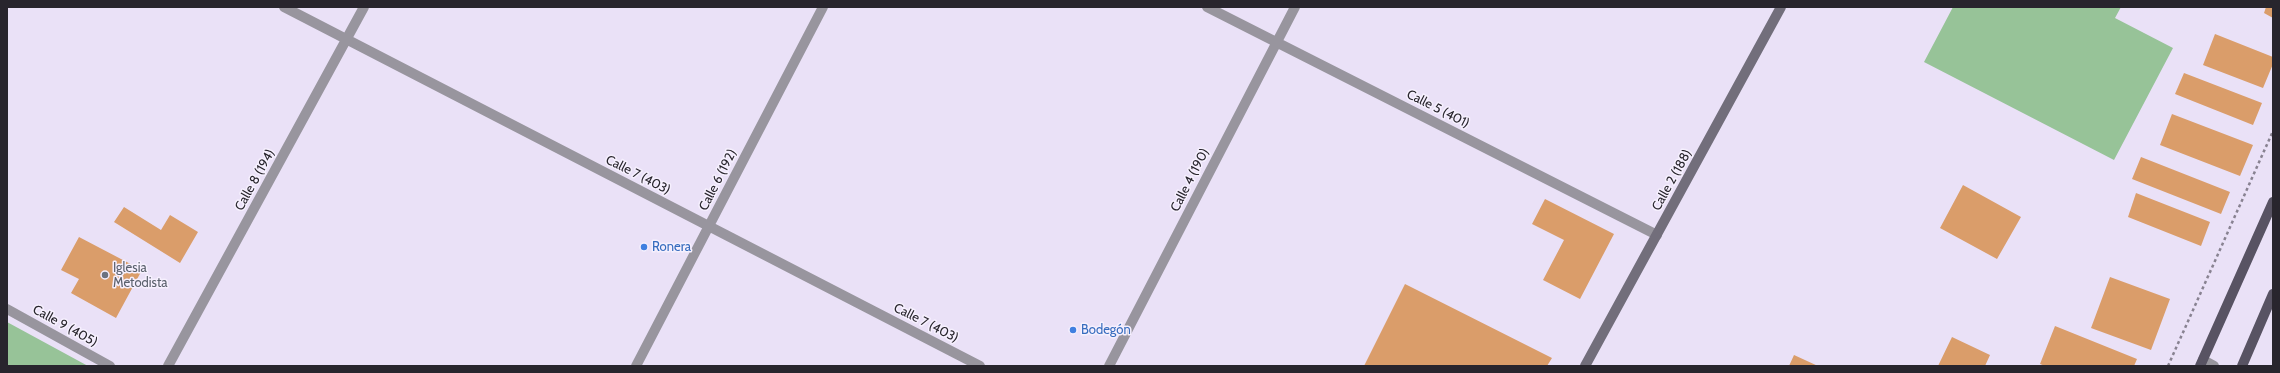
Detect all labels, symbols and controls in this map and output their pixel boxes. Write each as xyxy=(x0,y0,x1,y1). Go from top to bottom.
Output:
street label: Calle 5 (401) xyxy=(1404,87,1472,131)
street label: Calle 4 (190) xyxy=(1167,146,1213,214)
street label: Calle 8 (194) xyxy=(232,147,278,213)
street label: Calle 6 (192) xyxy=(696,147,740,213)
street label: Calle 2 (188) xyxy=(1649,147,1695,213)
street label: Calle 7 (403) xyxy=(603,152,673,198)
place label: Ronera xyxy=(652,239,691,255)
marker: Ronera xyxy=(639,242,649,252)
place label: Iglesia Metodista xyxy=(113,260,168,291)
marker: Iglesia Metodista xyxy=(100,270,110,280)
street label: Calle 7 (403) xyxy=(891,300,961,346)
street label: Calle 9 (405) xyxy=(30,302,100,350)
place label: Bodegón xyxy=(1081,322,1131,338)
marker: Bodegón xyxy=(1068,325,1078,335)

